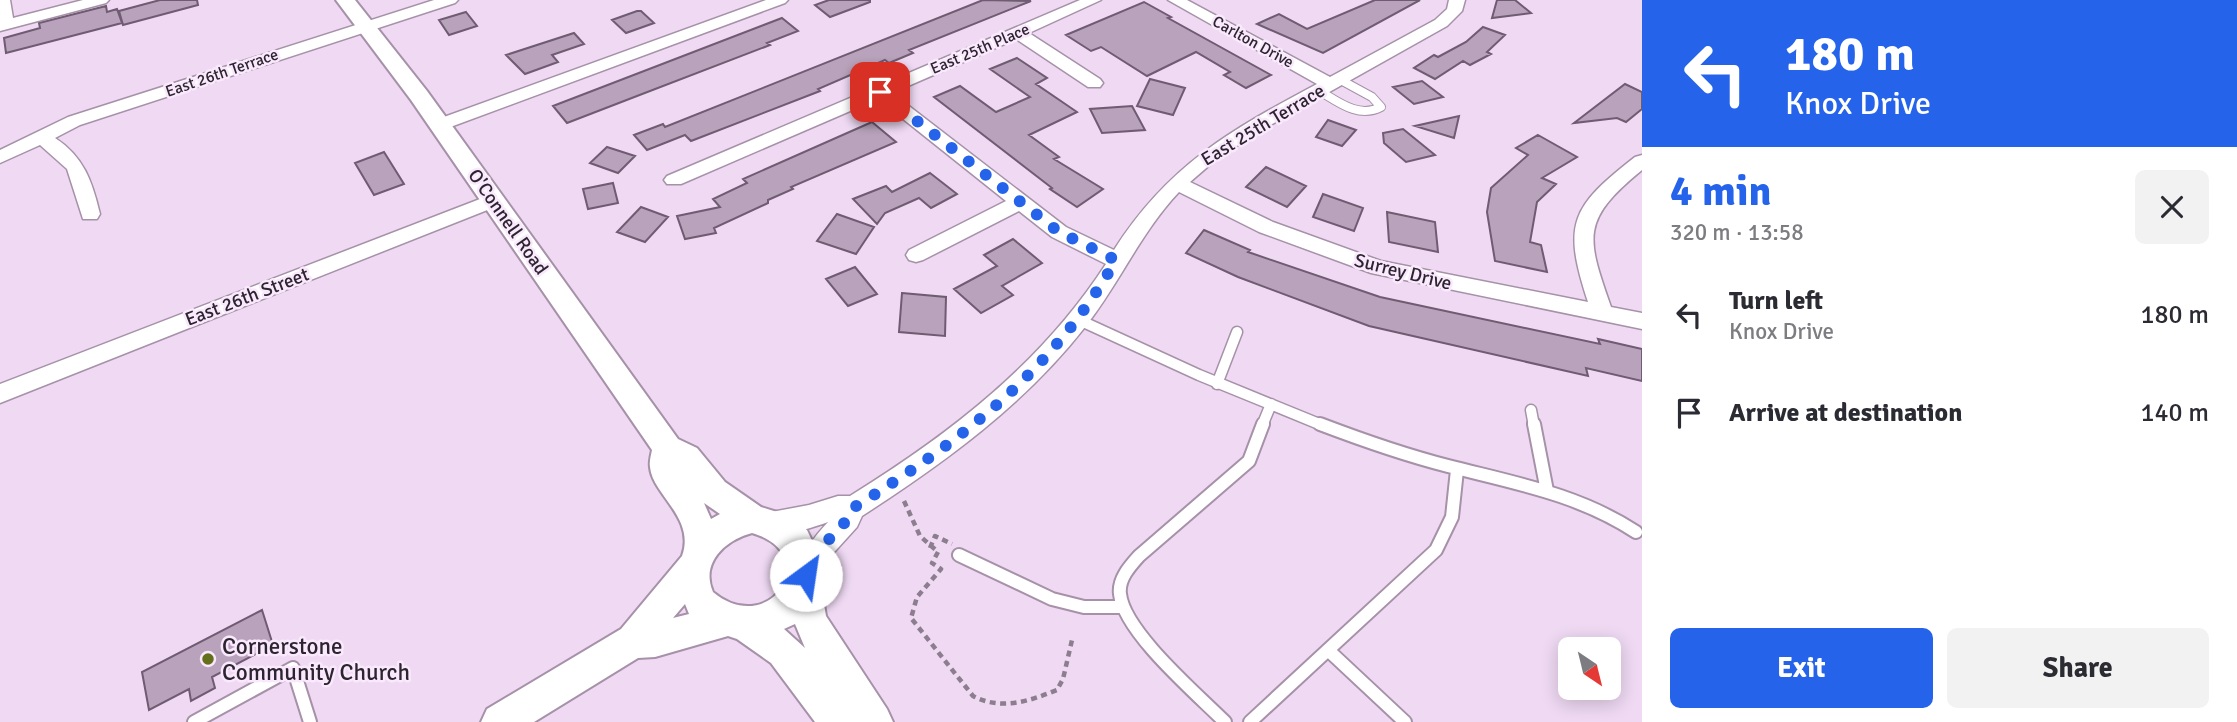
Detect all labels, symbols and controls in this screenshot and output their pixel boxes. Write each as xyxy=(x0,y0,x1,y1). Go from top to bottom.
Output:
street label: Carlton Drive xyxy=(1209,11,1297,73)
street label: East 25th Place xyxy=(927,19,1033,79)
text: 180 m xyxy=(1785,24,1915,84)
icon: left xyxy=(1670,28,1761,119)
street label: East 26th Terrace xyxy=(163,44,281,102)
pin xyxy=(850,62,910,122)
icon: arrive xyxy=(861,73,899,111)
street label: East 25th Terrace xyxy=(1197,79,1329,171)
text: Knox Drive xyxy=(1785,84,1931,123)
street label: O'Connell Road xyxy=(463,164,553,280)
text: 4 min xyxy=(1670,166,1771,217)
button: close xyxy=(2135,170,2209,244)
text: 320 m · 13:58 xyxy=(1670,218,1804,247)
street label: Surrey Drive xyxy=(1352,248,1454,296)
street label: East 26th Street xyxy=(182,262,313,332)
text: Turn left xyxy=(1729,285,1823,317)
icon: left xyxy=(1670,296,1708,334)
text: 180 m xyxy=(2140,299,2209,331)
text: Knox Drive xyxy=(1729,317,1834,346)
icon: arrive xyxy=(1670,394,1708,432)
text: Arrive at destination xyxy=(1729,397,1962,429)
text: 140 m xyxy=(2140,397,2209,429)
position arrow xyxy=(769,538,843,612)
button: Exit xyxy=(1670,628,1933,708)
button: Share xyxy=(1947,628,2209,708)
place label: Cornerstone Community Church xyxy=(222,632,410,687)
north arrow xyxy=(1558,637,1620,700)
map controls xyxy=(1558,637,1621,700)
marker: Cornerstone Community Church xyxy=(200,651,216,667)

